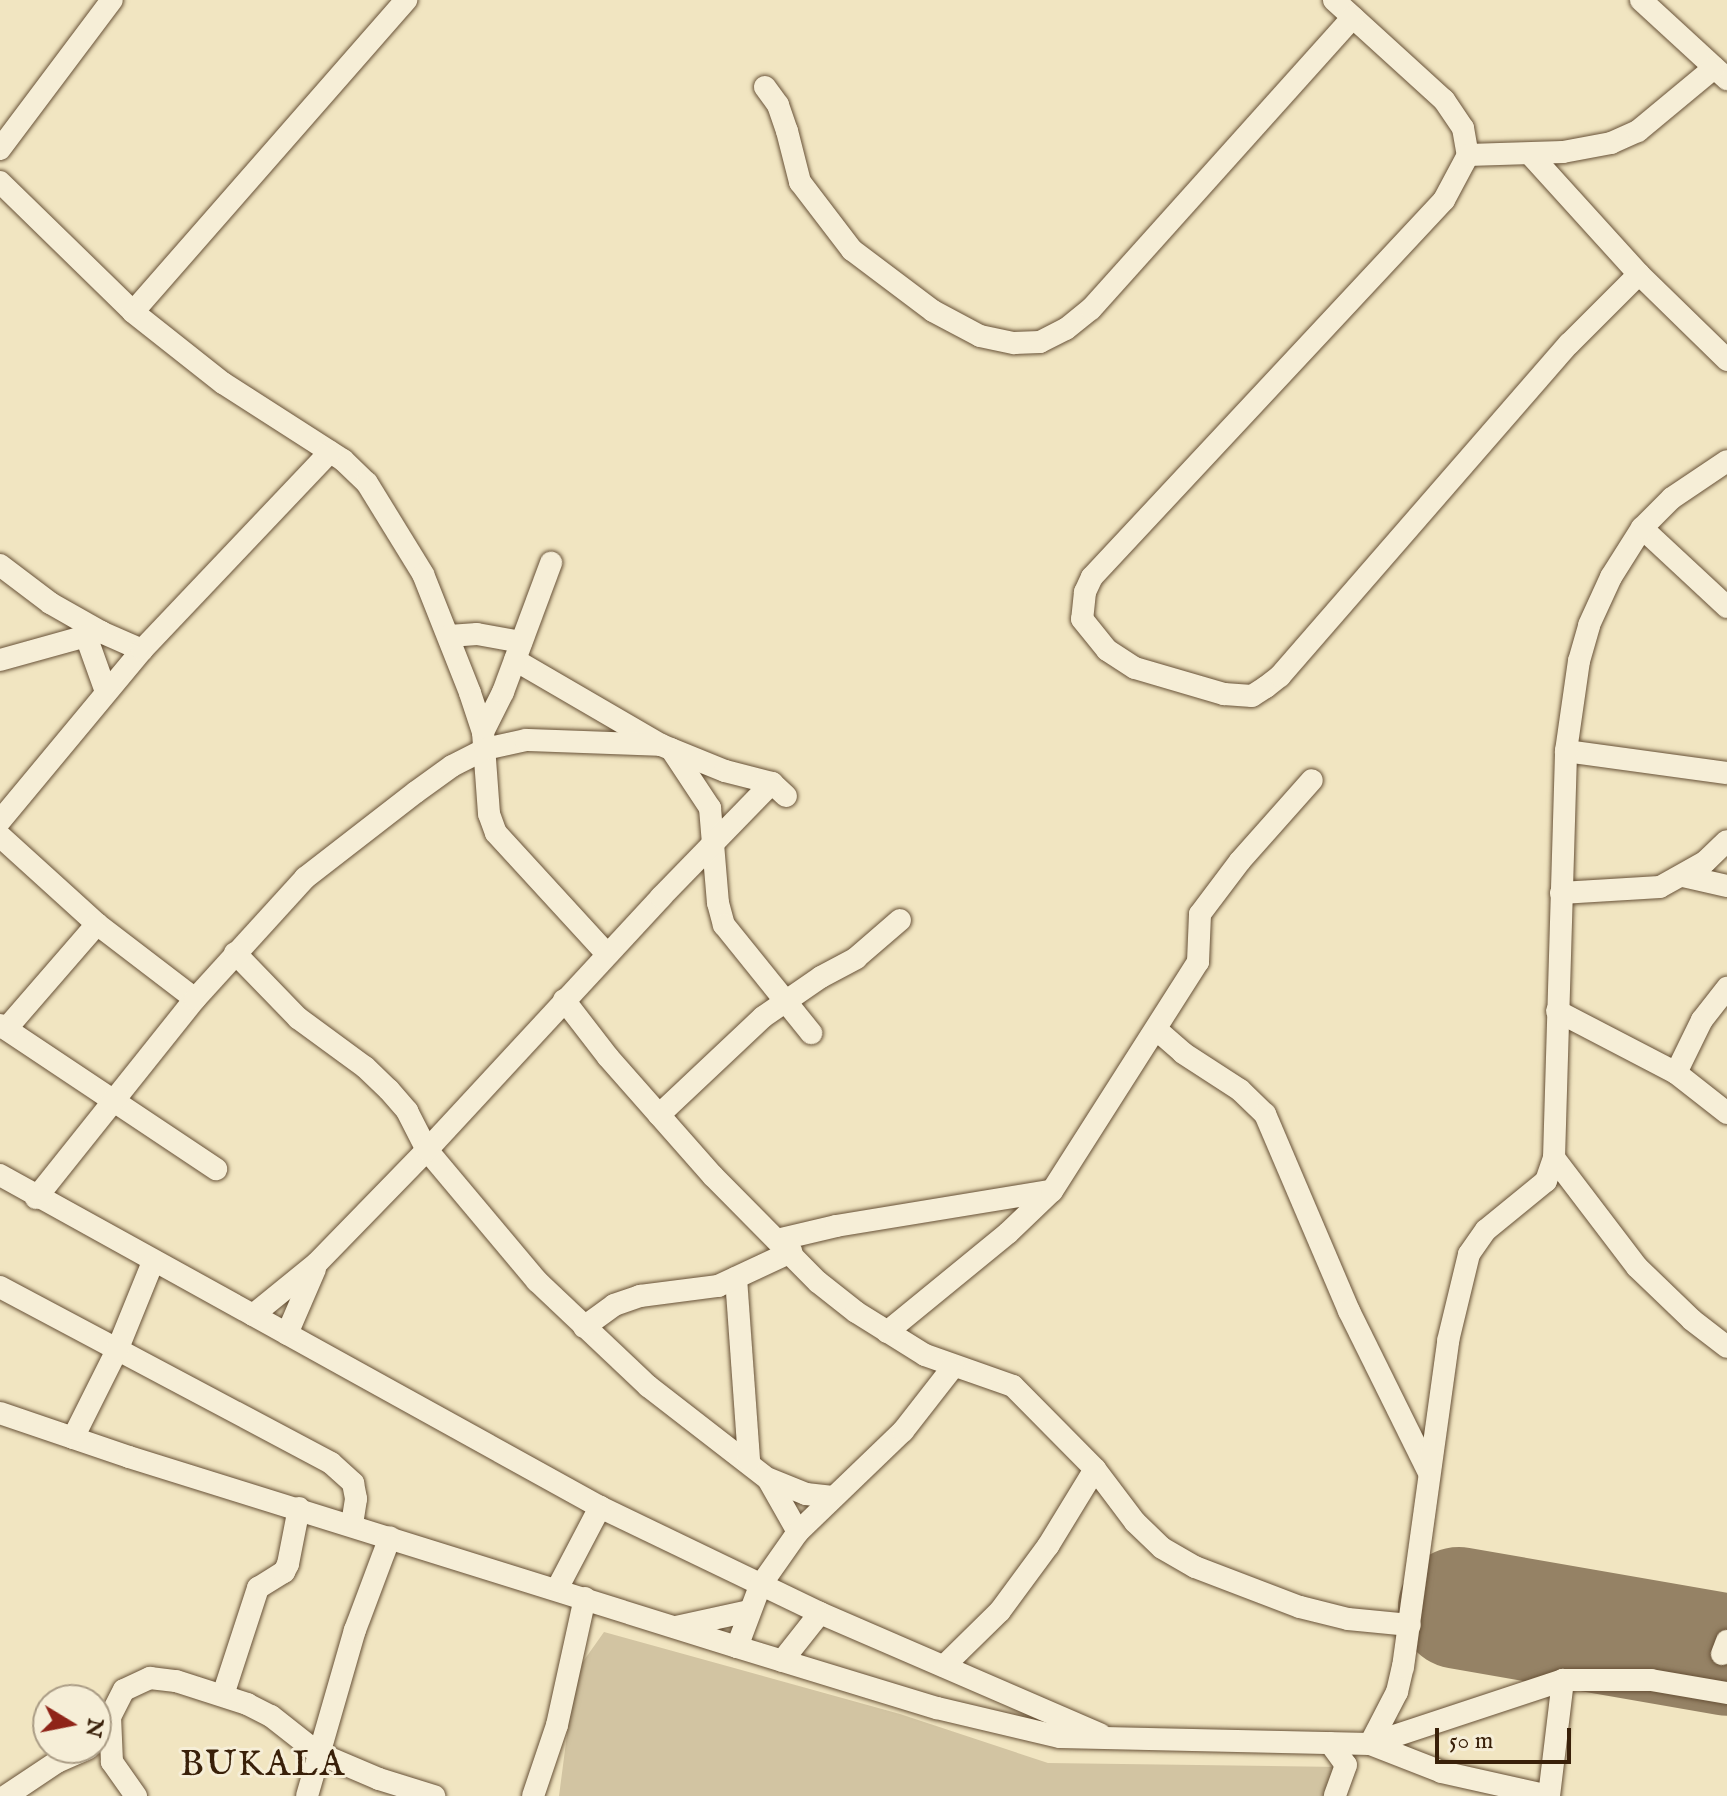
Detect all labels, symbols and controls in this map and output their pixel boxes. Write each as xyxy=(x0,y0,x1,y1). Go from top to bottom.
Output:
north arrow xyxy=(32,1684,112,1764)
scale bar xyxy=(1439,1712,1575,1762)
text: N xyxy=(78,1716,109,1740)
text: 50 m xyxy=(1449,1726,1493,1757)
district label: BUKALA xyxy=(180,1744,346,1788)

